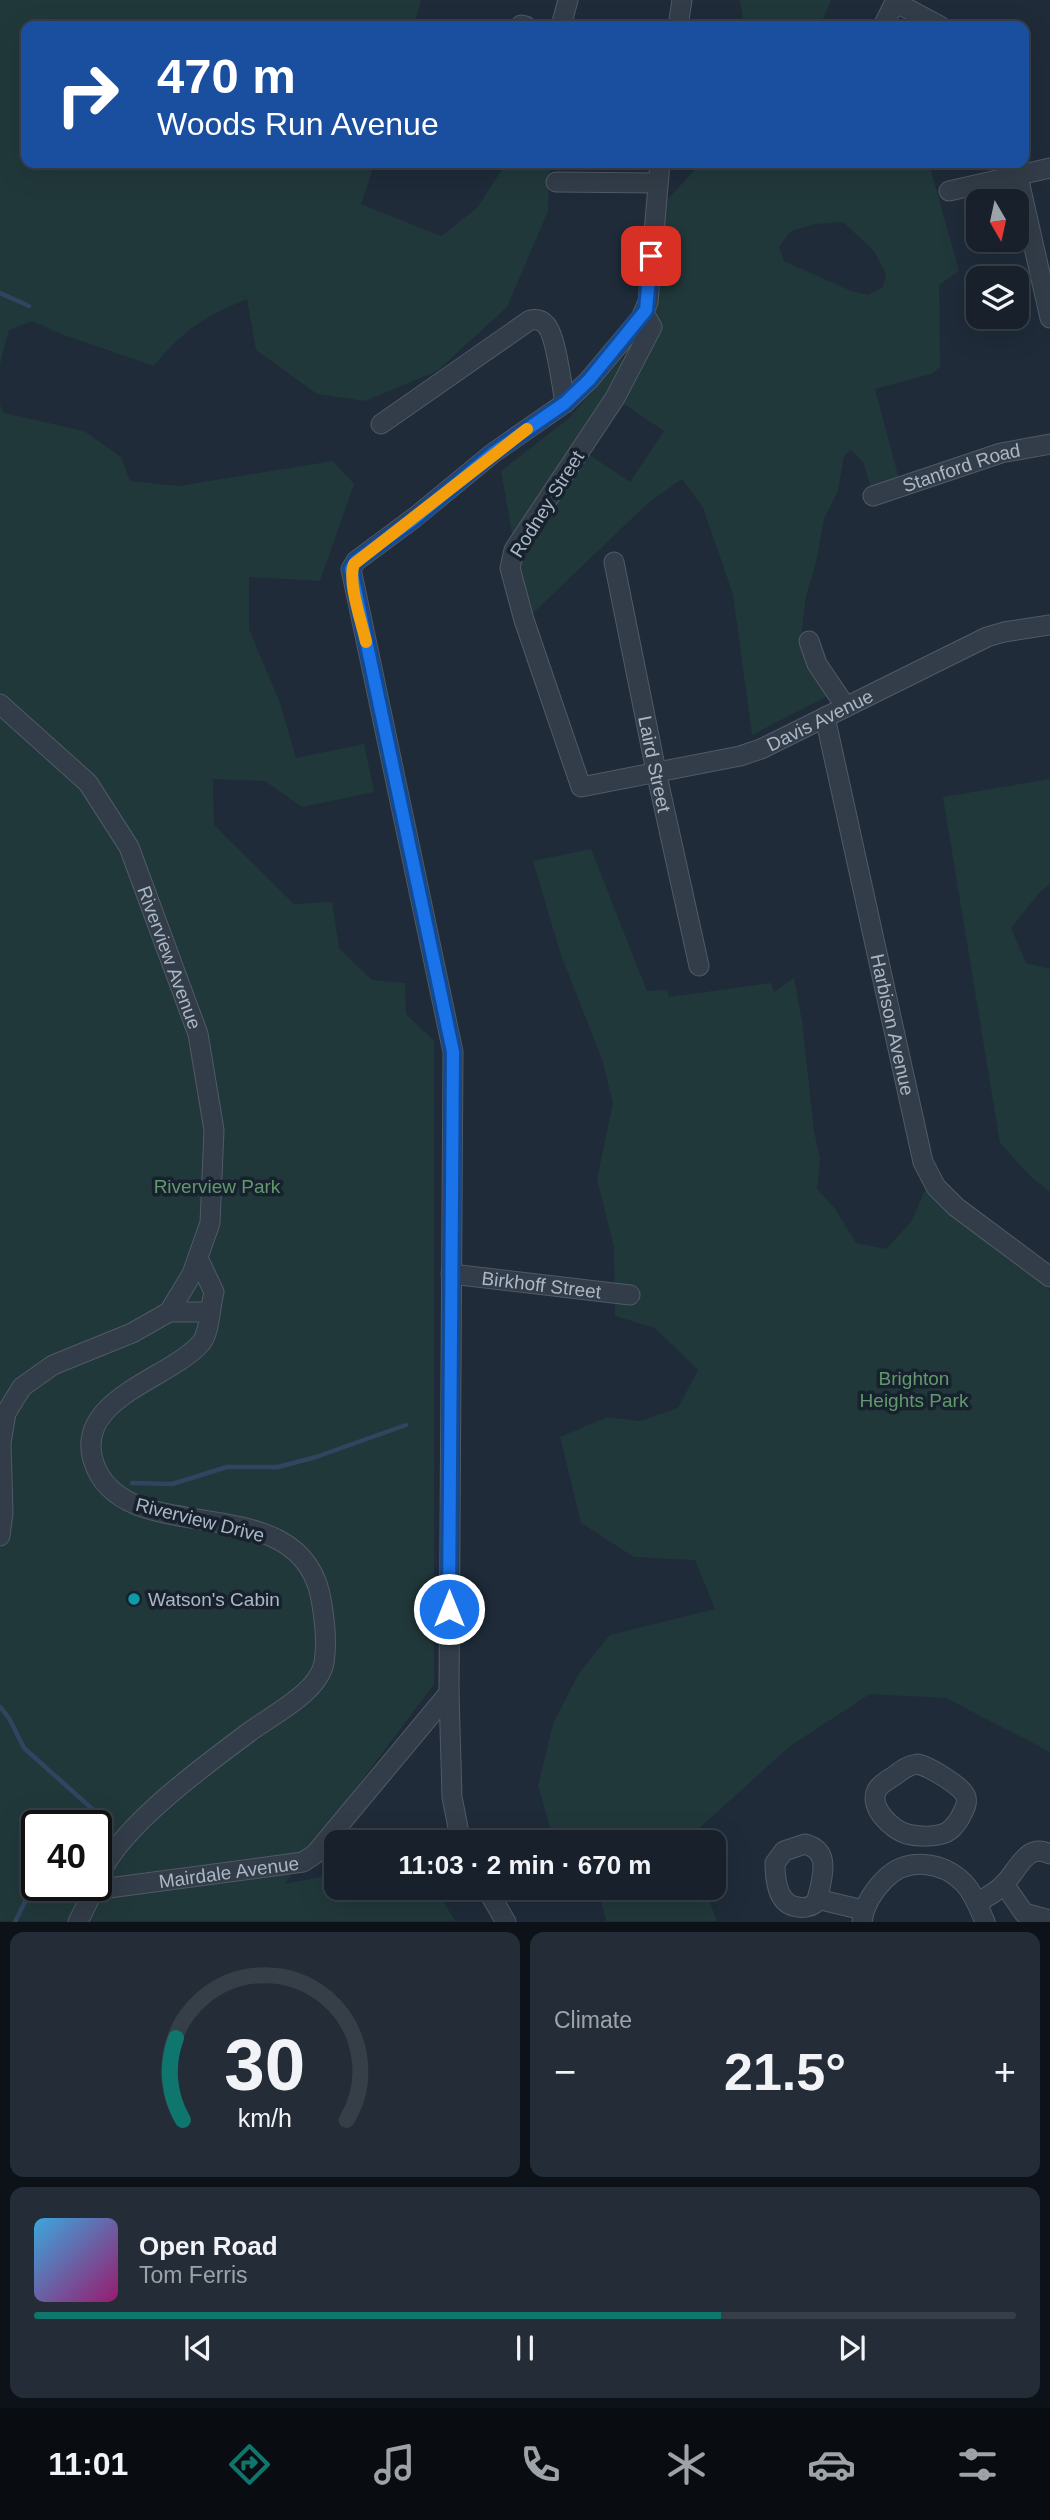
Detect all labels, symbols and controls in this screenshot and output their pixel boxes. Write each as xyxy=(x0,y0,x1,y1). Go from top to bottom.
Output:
icon: right xyxy=(42,49,133,140)
text: 470 m xyxy=(157,49,296,103)
text: Woods Run Avenue xyxy=(157,106,439,142)
north arrow xyxy=(966,189,1029,252)
map controls xyxy=(966,189,1029,329)
pin xyxy=(621,226,681,286)
icon: arrive xyxy=(632,237,670,275)
button: layers xyxy=(966,266,1029,329)
street label: Stanford Road xyxy=(900,439,1022,496)
street label: Rodney Street xyxy=(506,446,588,561)
street label: Davis Avenue xyxy=(763,685,876,755)
street label: Laird Street xyxy=(635,714,675,815)
street label: Riverview Avenue xyxy=(134,883,206,1032)
street label: Harbison Avenue xyxy=(867,952,919,1097)
park label: Riverview Park xyxy=(154,1176,281,1197)
street label: Birkhoff Street xyxy=(480,1267,603,1302)
park label: Brighton Heights Park xyxy=(860,1368,969,1411)
street label: Riverview Drive xyxy=(133,1494,267,1546)
position arrow xyxy=(412,1572,486,1646)
place label: Watson's Cabin xyxy=(148,1589,280,1610)
marker: Watson's Cabin xyxy=(126,1591,142,1607)
speed limit sign: 40 xyxy=(21,1810,112,1901)
text: 11:03 · 2 min · 670 m xyxy=(399,1850,651,1880)
street label: Mairdale Avenue xyxy=(157,1852,300,1892)
text: Climate xyxy=(554,2007,632,2033)
text: 30 xyxy=(225,2025,305,2106)
text: 21.5° xyxy=(724,2043,846,2101)
text: − xyxy=(554,2051,576,2093)
text: + xyxy=(994,2051,1016,2093)
text: km/h xyxy=(238,2104,292,2132)
text: Open Road xyxy=(139,2231,278,2261)
text: Tom Ferris xyxy=(139,2262,248,2288)
icon: previous xyxy=(179,2329,217,2367)
icon: pause xyxy=(506,2329,544,2367)
icon: next xyxy=(833,2329,871,2367)
icon: directions xyxy=(225,2440,274,2489)
icon: music xyxy=(370,2440,419,2489)
icon: phone xyxy=(516,2440,565,2489)
icon: climate xyxy=(662,2440,711,2489)
icon: car xyxy=(807,2440,856,2489)
icon: filters xyxy=(953,2440,1002,2489)
text: 11:01 xyxy=(48,2446,128,2482)

